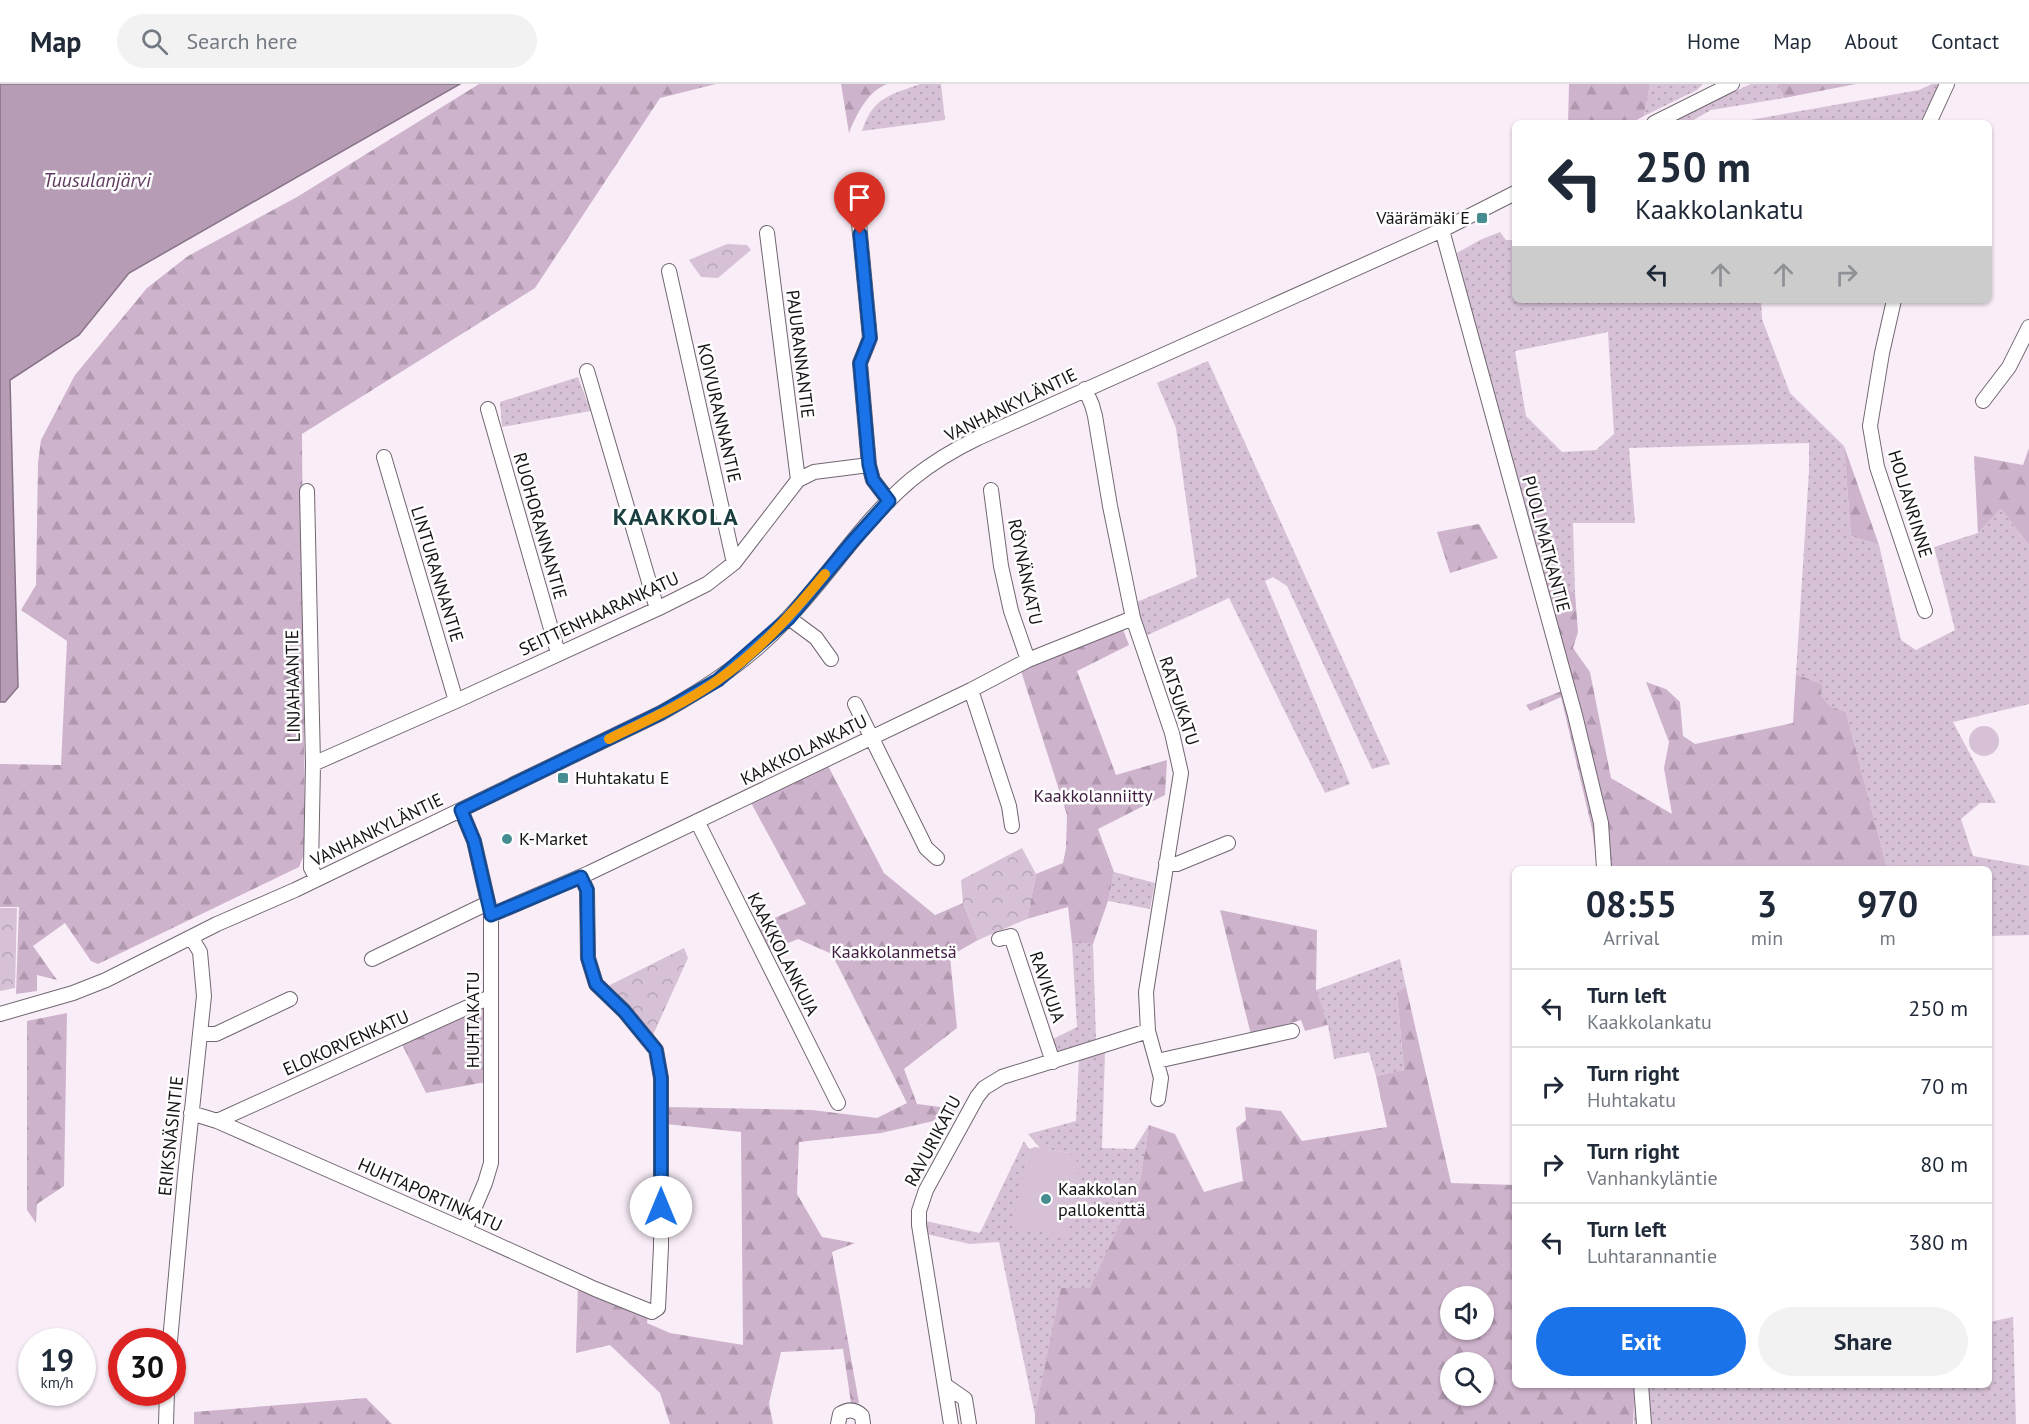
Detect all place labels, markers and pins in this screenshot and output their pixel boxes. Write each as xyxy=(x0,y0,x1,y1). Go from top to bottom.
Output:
pin xyxy=(834,172,885,234)
place label: Väärämäki E xyxy=(1375,206,1470,229)
marker: Väärämäki E xyxy=(1475,211,1489,225)
place label: Huhtakatu E xyxy=(575,766,669,789)
marker: Huhtakatu E xyxy=(556,771,570,785)
place label: K-Market xyxy=(519,827,588,850)
marker: K-Market xyxy=(500,832,514,846)
place label: Kaakkolan pallokenttä xyxy=(1058,1177,1145,1221)
marker: Kaakkolan pallokenttä xyxy=(1039,1192,1053,1206)

